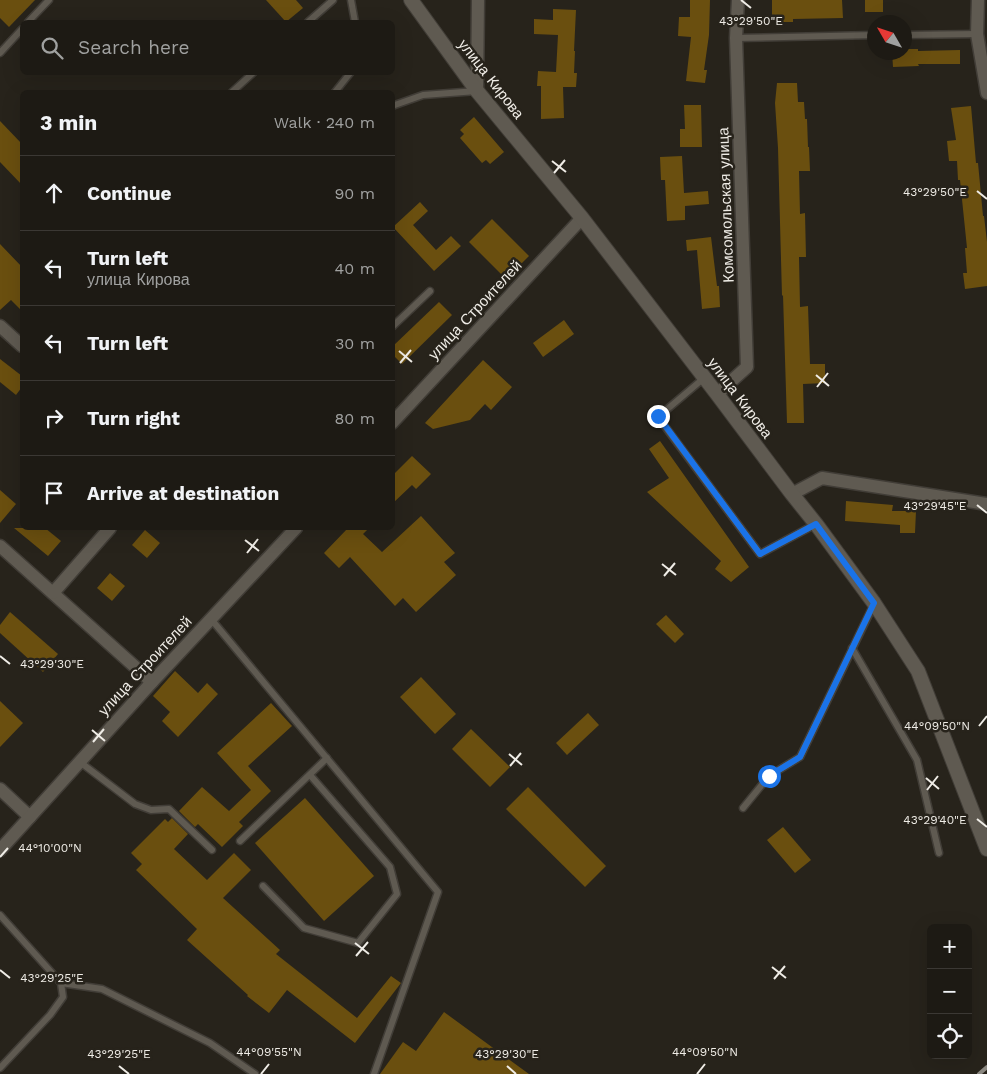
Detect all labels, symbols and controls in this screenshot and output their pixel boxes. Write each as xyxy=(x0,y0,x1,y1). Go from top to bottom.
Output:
text: 43°29'50"E xyxy=(719,14,783,28)
north arrow xyxy=(867,15,912,60)
search box xyxy=(20,20,395,75)
icon: search xyxy=(38,34,66,62)
text: Search here xyxy=(78,36,189,59)
street label: улица Кирова xyxy=(454,36,528,123)
text: 3 min xyxy=(40,110,97,135)
text: Walk · 240 m xyxy=(274,113,375,132)
street label: Комсомольская улица xyxy=(714,126,738,283)
icon: ahead xyxy=(40,179,68,207)
text: Continue xyxy=(87,182,171,205)
text: 90 m xyxy=(334,184,375,203)
text: 43°29'50"E xyxy=(903,185,967,199)
text: Turn left xyxy=(87,247,168,270)
icon: left xyxy=(40,254,68,282)
street label: улица Строителей xyxy=(424,257,526,363)
text: 40 m xyxy=(335,259,375,278)
text: улица Кирова xyxy=(87,270,190,289)
icon: left xyxy=(40,329,68,357)
text: Turn left xyxy=(87,332,168,355)
text: 30 m xyxy=(335,334,375,353)
street label: улица Кирова xyxy=(704,354,777,442)
icon: right xyxy=(40,404,68,432)
route end xyxy=(647,405,670,428)
text: Turn right xyxy=(87,407,180,430)
text: 80 m xyxy=(334,409,375,428)
icon: arrive xyxy=(40,479,68,507)
text: Arrive at destination xyxy=(87,482,279,505)
text: 43°29'45"E xyxy=(904,499,967,513)
street label: улица Строителей xyxy=(94,613,196,719)
text: 43°29'30"E xyxy=(20,657,84,671)
text: 44°09'50"N xyxy=(904,719,970,733)
route start xyxy=(758,765,781,788)
text: 43°29'40"E xyxy=(903,813,967,827)
text: 44°10'00"N xyxy=(18,841,82,855)
map controls xyxy=(927,924,972,1059)
button: + xyxy=(927,924,972,969)
button: − xyxy=(927,969,972,1014)
text: 43°29'25"E xyxy=(20,971,84,985)
button: locate xyxy=(927,1014,972,1059)
text: 44°09'55"N xyxy=(236,1045,302,1059)
text: 44°09'50"N xyxy=(672,1045,738,1059)
text: 43°29'25"E xyxy=(87,1047,151,1061)
text: 43°29'30"E xyxy=(475,1047,539,1061)

